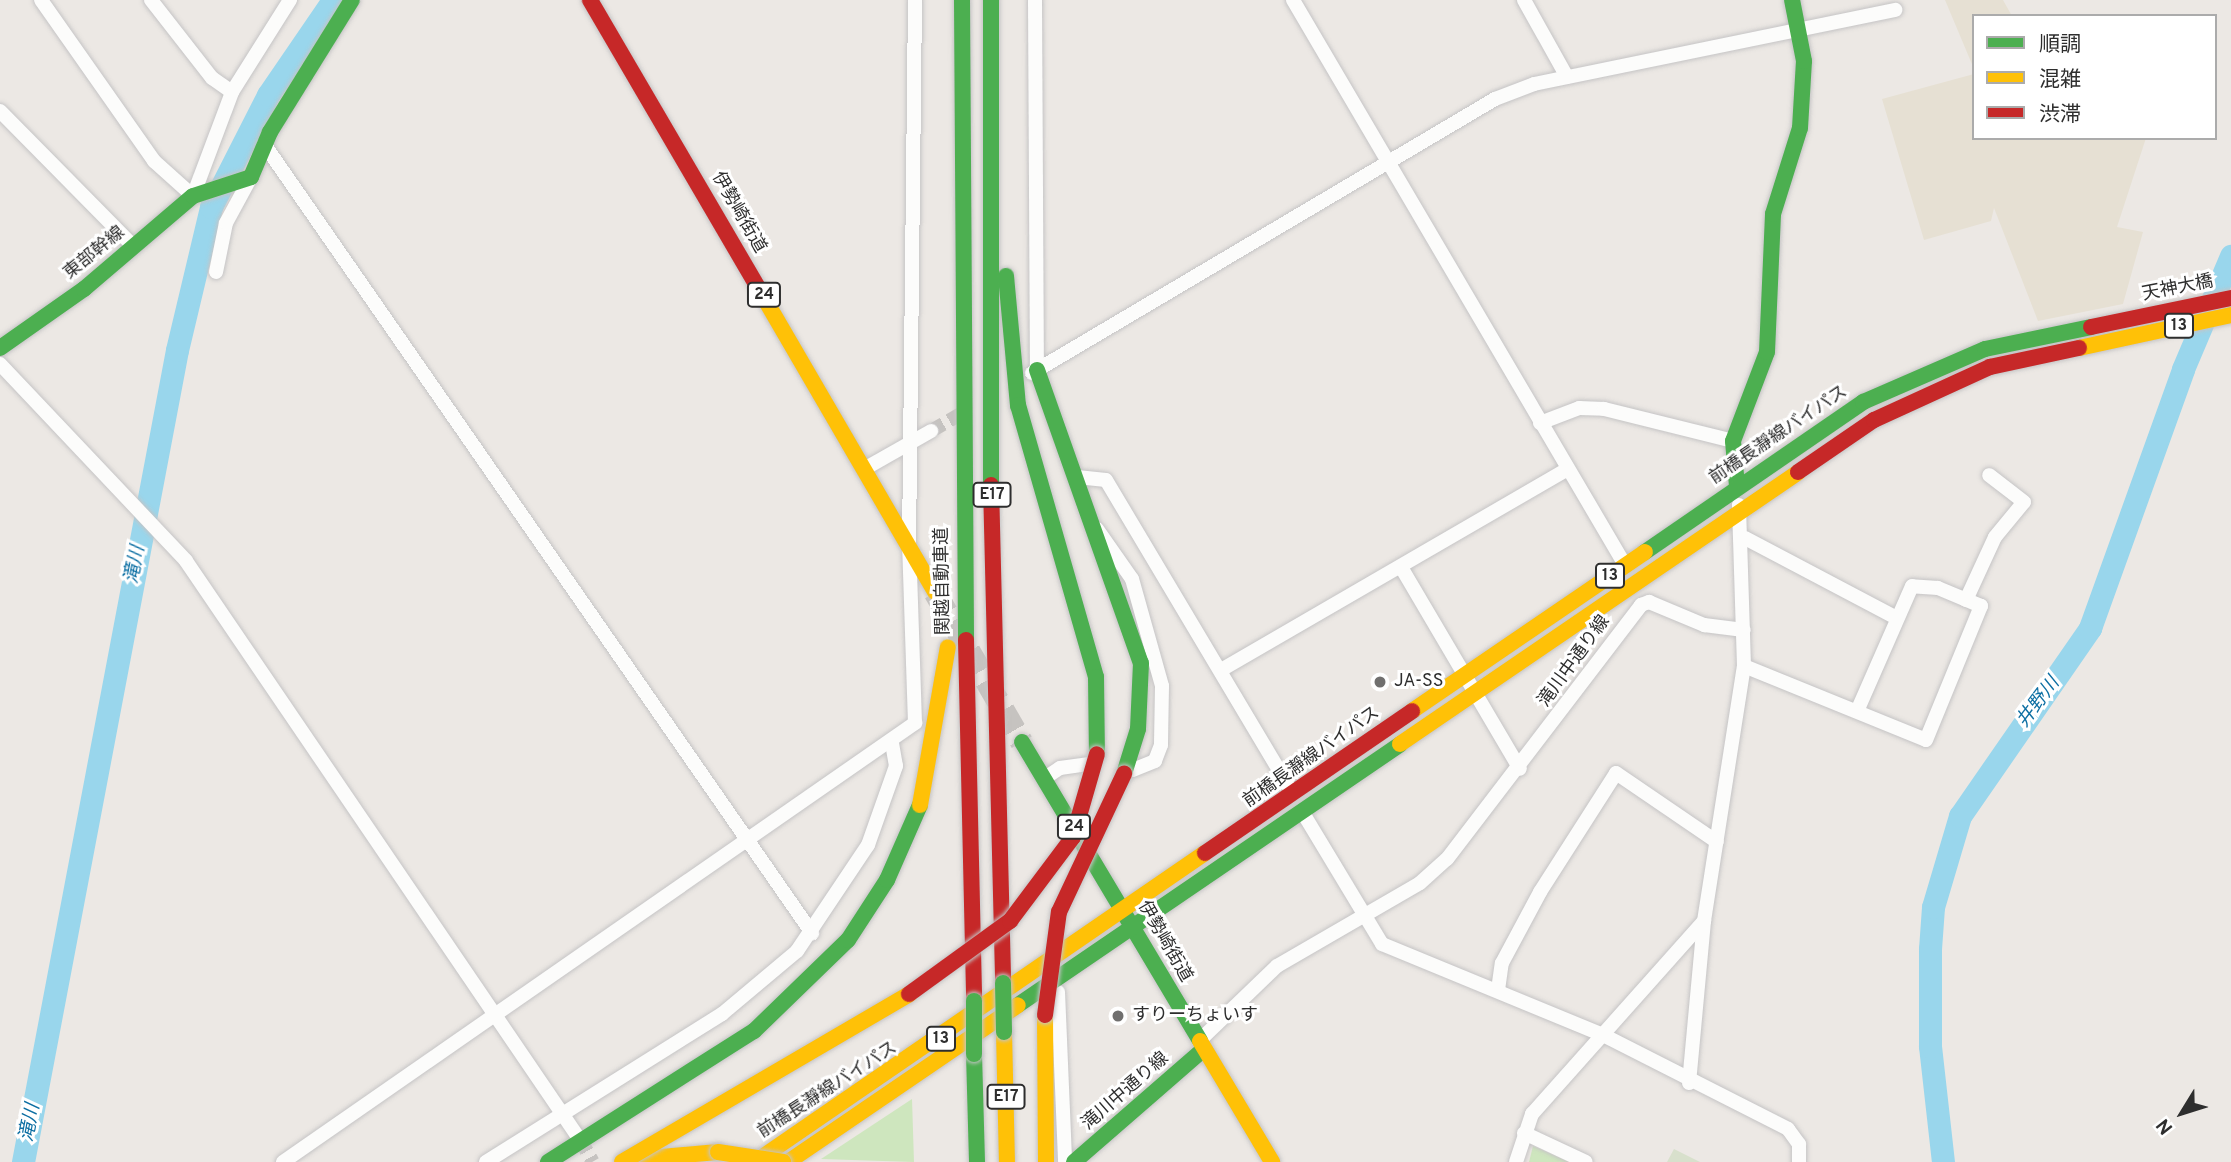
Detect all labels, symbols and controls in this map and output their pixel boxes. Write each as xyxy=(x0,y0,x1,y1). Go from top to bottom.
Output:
legend xyxy=(1972,14,2217,140)
text: 順調 xyxy=(2039,32,2081,59)
text: 混雑 xyxy=(2039,67,2081,94)
text: 渋滞 xyxy=(2039,102,2081,129)
street label: 伊勢崎街道 xyxy=(706,169,770,257)
street label: 東部幹線 xyxy=(60,223,130,285)
street label: 天神大橋 xyxy=(2141,272,2215,306)
road number: 24 xyxy=(746,282,782,308)
road number: 13 xyxy=(2163,314,2195,338)
street label: 前橋長瀞線バイパス xyxy=(1706,382,1852,490)
road number: E17 xyxy=(971,482,1013,508)
street label: 関越自動車道 xyxy=(932,527,956,635)
water label: 滝川 xyxy=(121,544,151,586)
road number: 13 xyxy=(1594,564,1626,589)
street label: 滝川中通り線 xyxy=(1535,612,1615,712)
place label: JA-SS xyxy=(1394,671,1444,693)
water label: 井野川 xyxy=(2013,673,2065,733)
marker: JA-SS xyxy=(1372,674,1388,690)
street label: 前橋長瀞線バイパス xyxy=(1239,703,1385,813)
road number: 24 xyxy=(1056,814,1092,840)
street label: 伊勢崎街道 xyxy=(1132,898,1196,986)
place label: すりーちょいす xyxy=(1132,1005,1258,1027)
marker: すりーちょいす xyxy=(1110,1008,1126,1024)
road number: 13 xyxy=(925,1026,957,1051)
street label: 前橋長瀞線バイパス xyxy=(754,1038,902,1144)
street label: 滝川中通り線 xyxy=(1078,1048,1174,1136)
north arrow xyxy=(2147,1078,2217,1148)
road number: E17 xyxy=(985,1084,1027,1110)
water label: 滝川 xyxy=(16,1102,46,1144)
text: N xyxy=(2152,1113,2179,1139)

